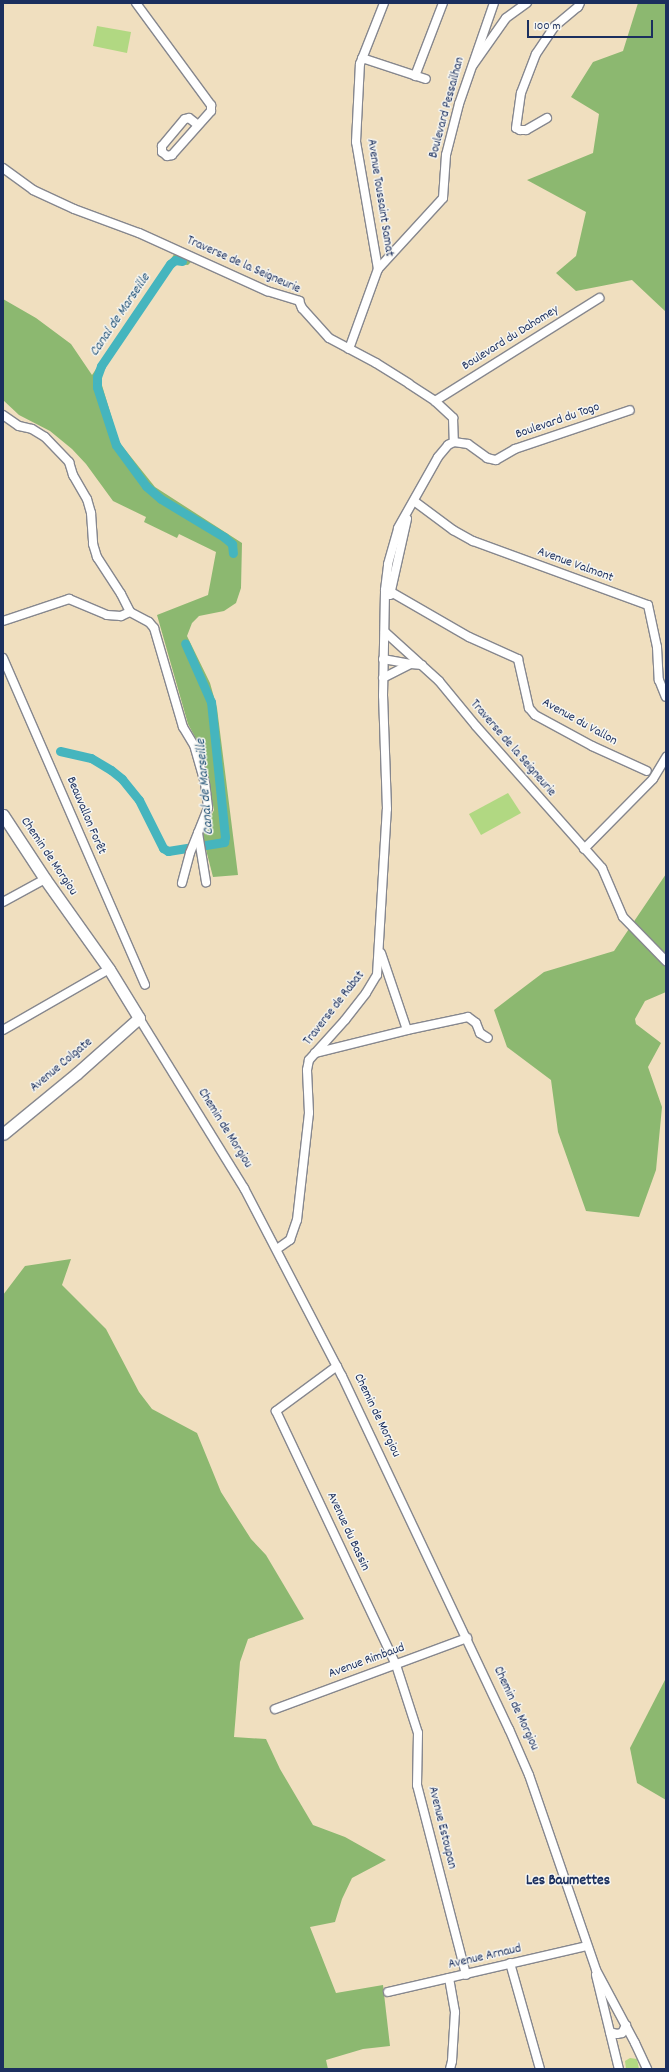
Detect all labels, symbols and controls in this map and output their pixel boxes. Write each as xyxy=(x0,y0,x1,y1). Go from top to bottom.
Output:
scale bar xyxy=(529,12,655,38)
text: 100 m xyxy=(534,18,561,35)
street label: Boulevard Pessailhan xyxy=(427,56,469,160)
street label: Avenue Toussaint Samat xyxy=(362,138,396,258)
street label: Traverse de la Seigneurie xyxy=(184,234,302,298)
water label: Canal de Marseille xyxy=(86,270,154,360)
street label: Boulevard du Dahomey xyxy=(460,303,562,375)
street label: Boulevard du Togo xyxy=(514,400,602,444)
street label: Avenue Valmont xyxy=(535,545,615,587)
street label: Avenue du Vallon xyxy=(539,696,619,750)
street label: Traverse de la Seigneurie xyxy=(466,697,558,801)
water label: Canal de Marseille xyxy=(192,738,218,836)
street label: Beauvallon Forêt xyxy=(62,775,108,857)
street label: Chemin de Morgiou xyxy=(16,815,80,899)
street label: Traverse de Rabat xyxy=(301,969,369,1049)
street label: Avenue Colgate xyxy=(28,1036,96,1096)
street label: Chemin de Morgiou xyxy=(193,1086,255,1172)
street label: Chemin de Morgiou xyxy=(349,1372,403,1460)
street label: Avenue du Bassin xyxy=(322,1490,372,1574)
street label: Avenue Rimbaud xyxy=(327,1641,407,1683)
street label: Chemin de Morgiou xyxy=(489,1665,541,1753)
street label: Avenue Estoupan xyxy=(423,1785,459,1871)
district label: Les Baumettes xyxy=(526,1873,610,1891)
street label: Avenue Arnaud xyxy=(447,1942,523,1974)

